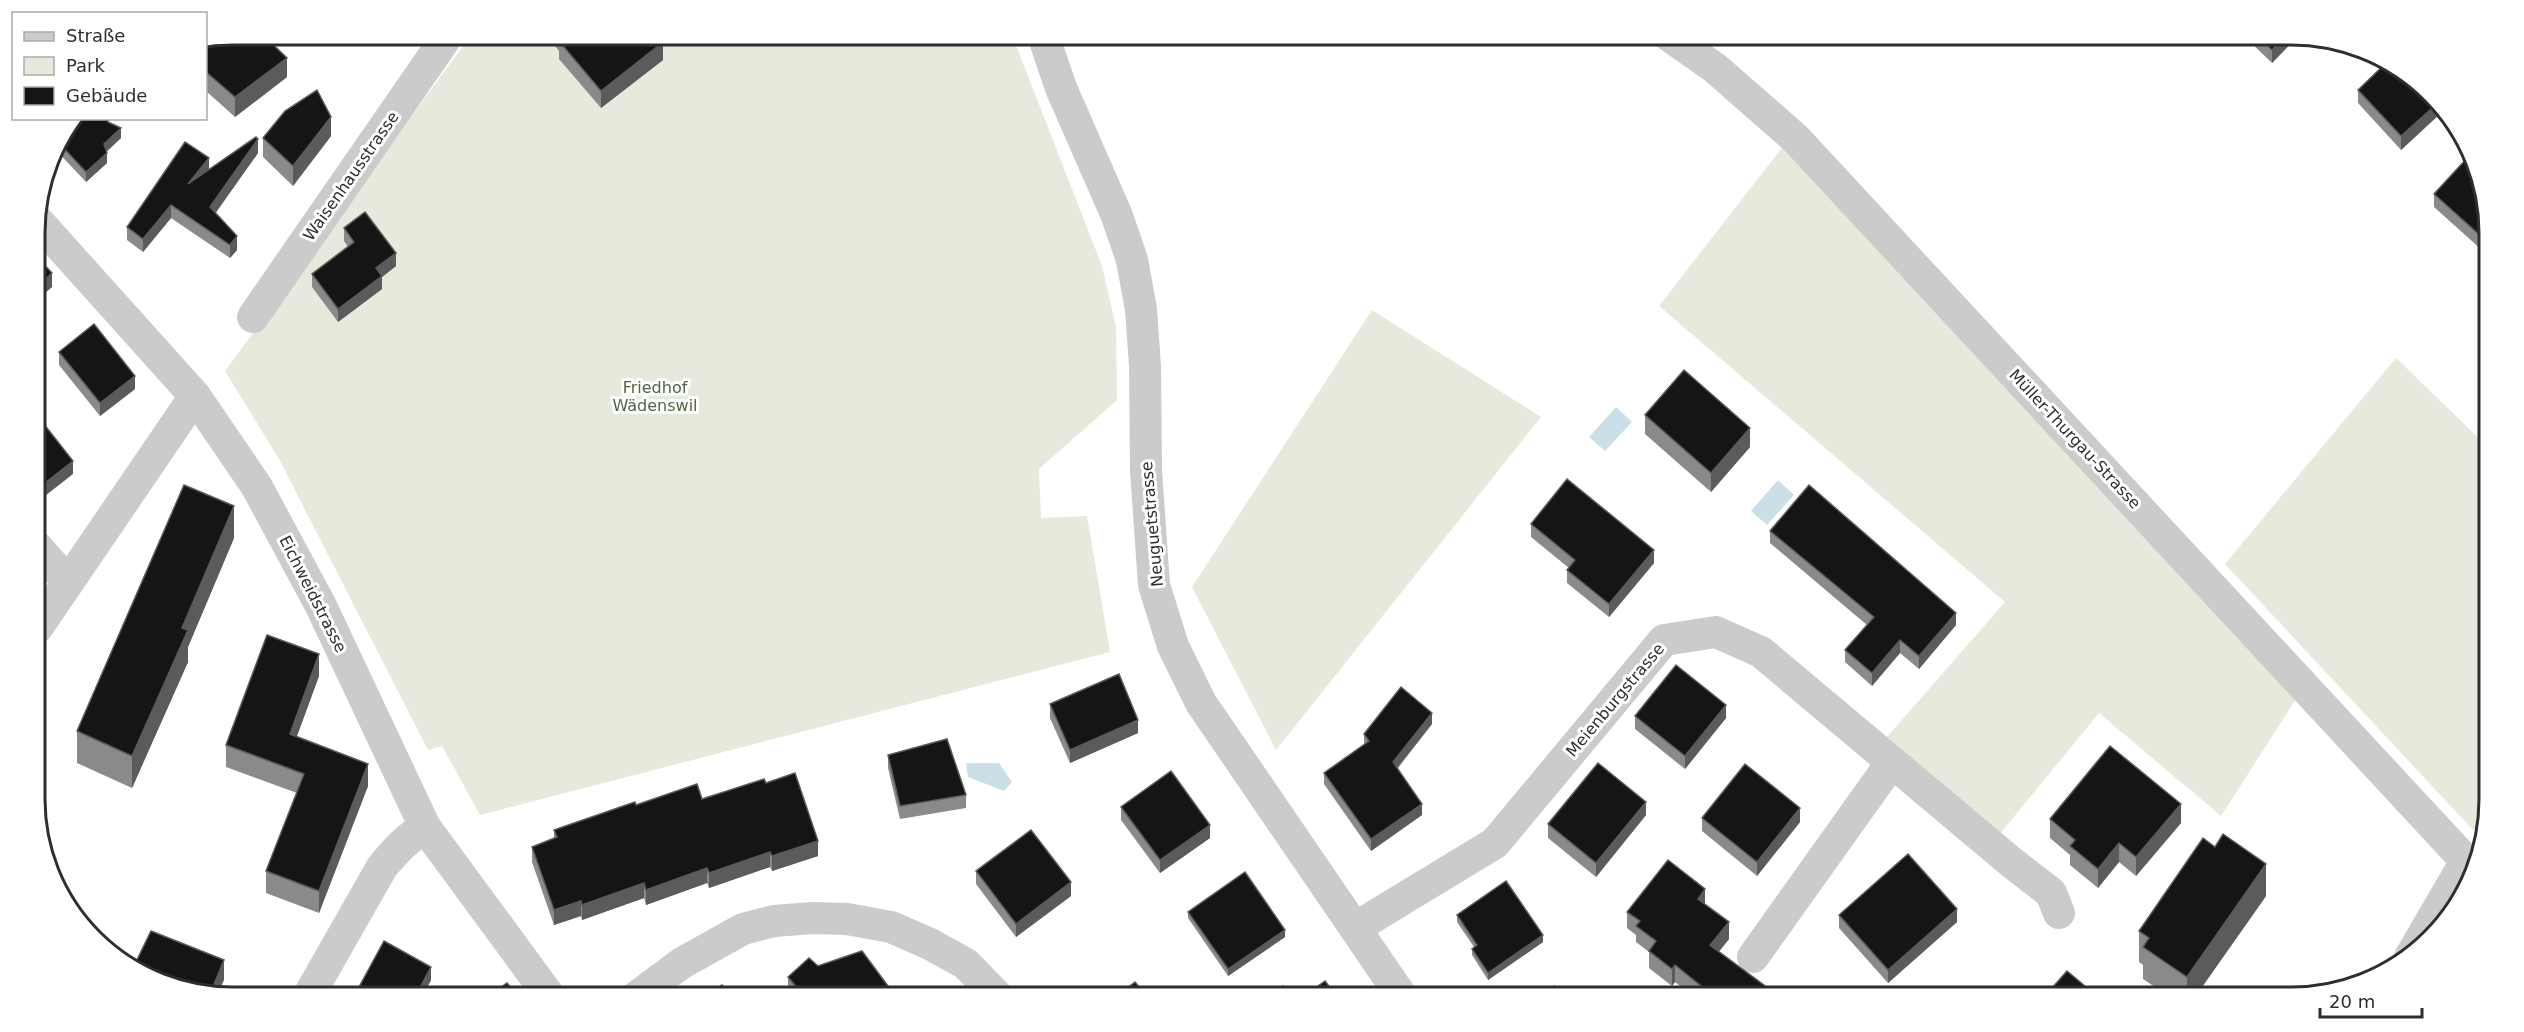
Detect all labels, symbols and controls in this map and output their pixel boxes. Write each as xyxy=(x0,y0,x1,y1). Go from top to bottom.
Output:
legend xyxy=(12,12,207,120)
text: Straße xyxy=(66,25,125,46)
text: Park xyxy=(66,55,105,76)
text: Gebäude xyxy=(66,85,147,106)
street label: Waisenhausstrasse xyxy=(299,108,403,244)
street label: Müller-Thurgau-Strasse xyxy=(2005,365,2145,513)
park label: Friedhof Wädenswil xyxy=(612,378,698,415)
street label: Neuguetstrasse xyxy=(1137,460,1167,588)
street label: Eichweidstrasse xyxy=(275,532,351,656)
street label: Meienburgstrasse xyxy=(1562,639,1668,761)
scale bar xyxy=(2320,981,2422,1019)
text: 20 m xyxy=(2329,991,2375,1012)

